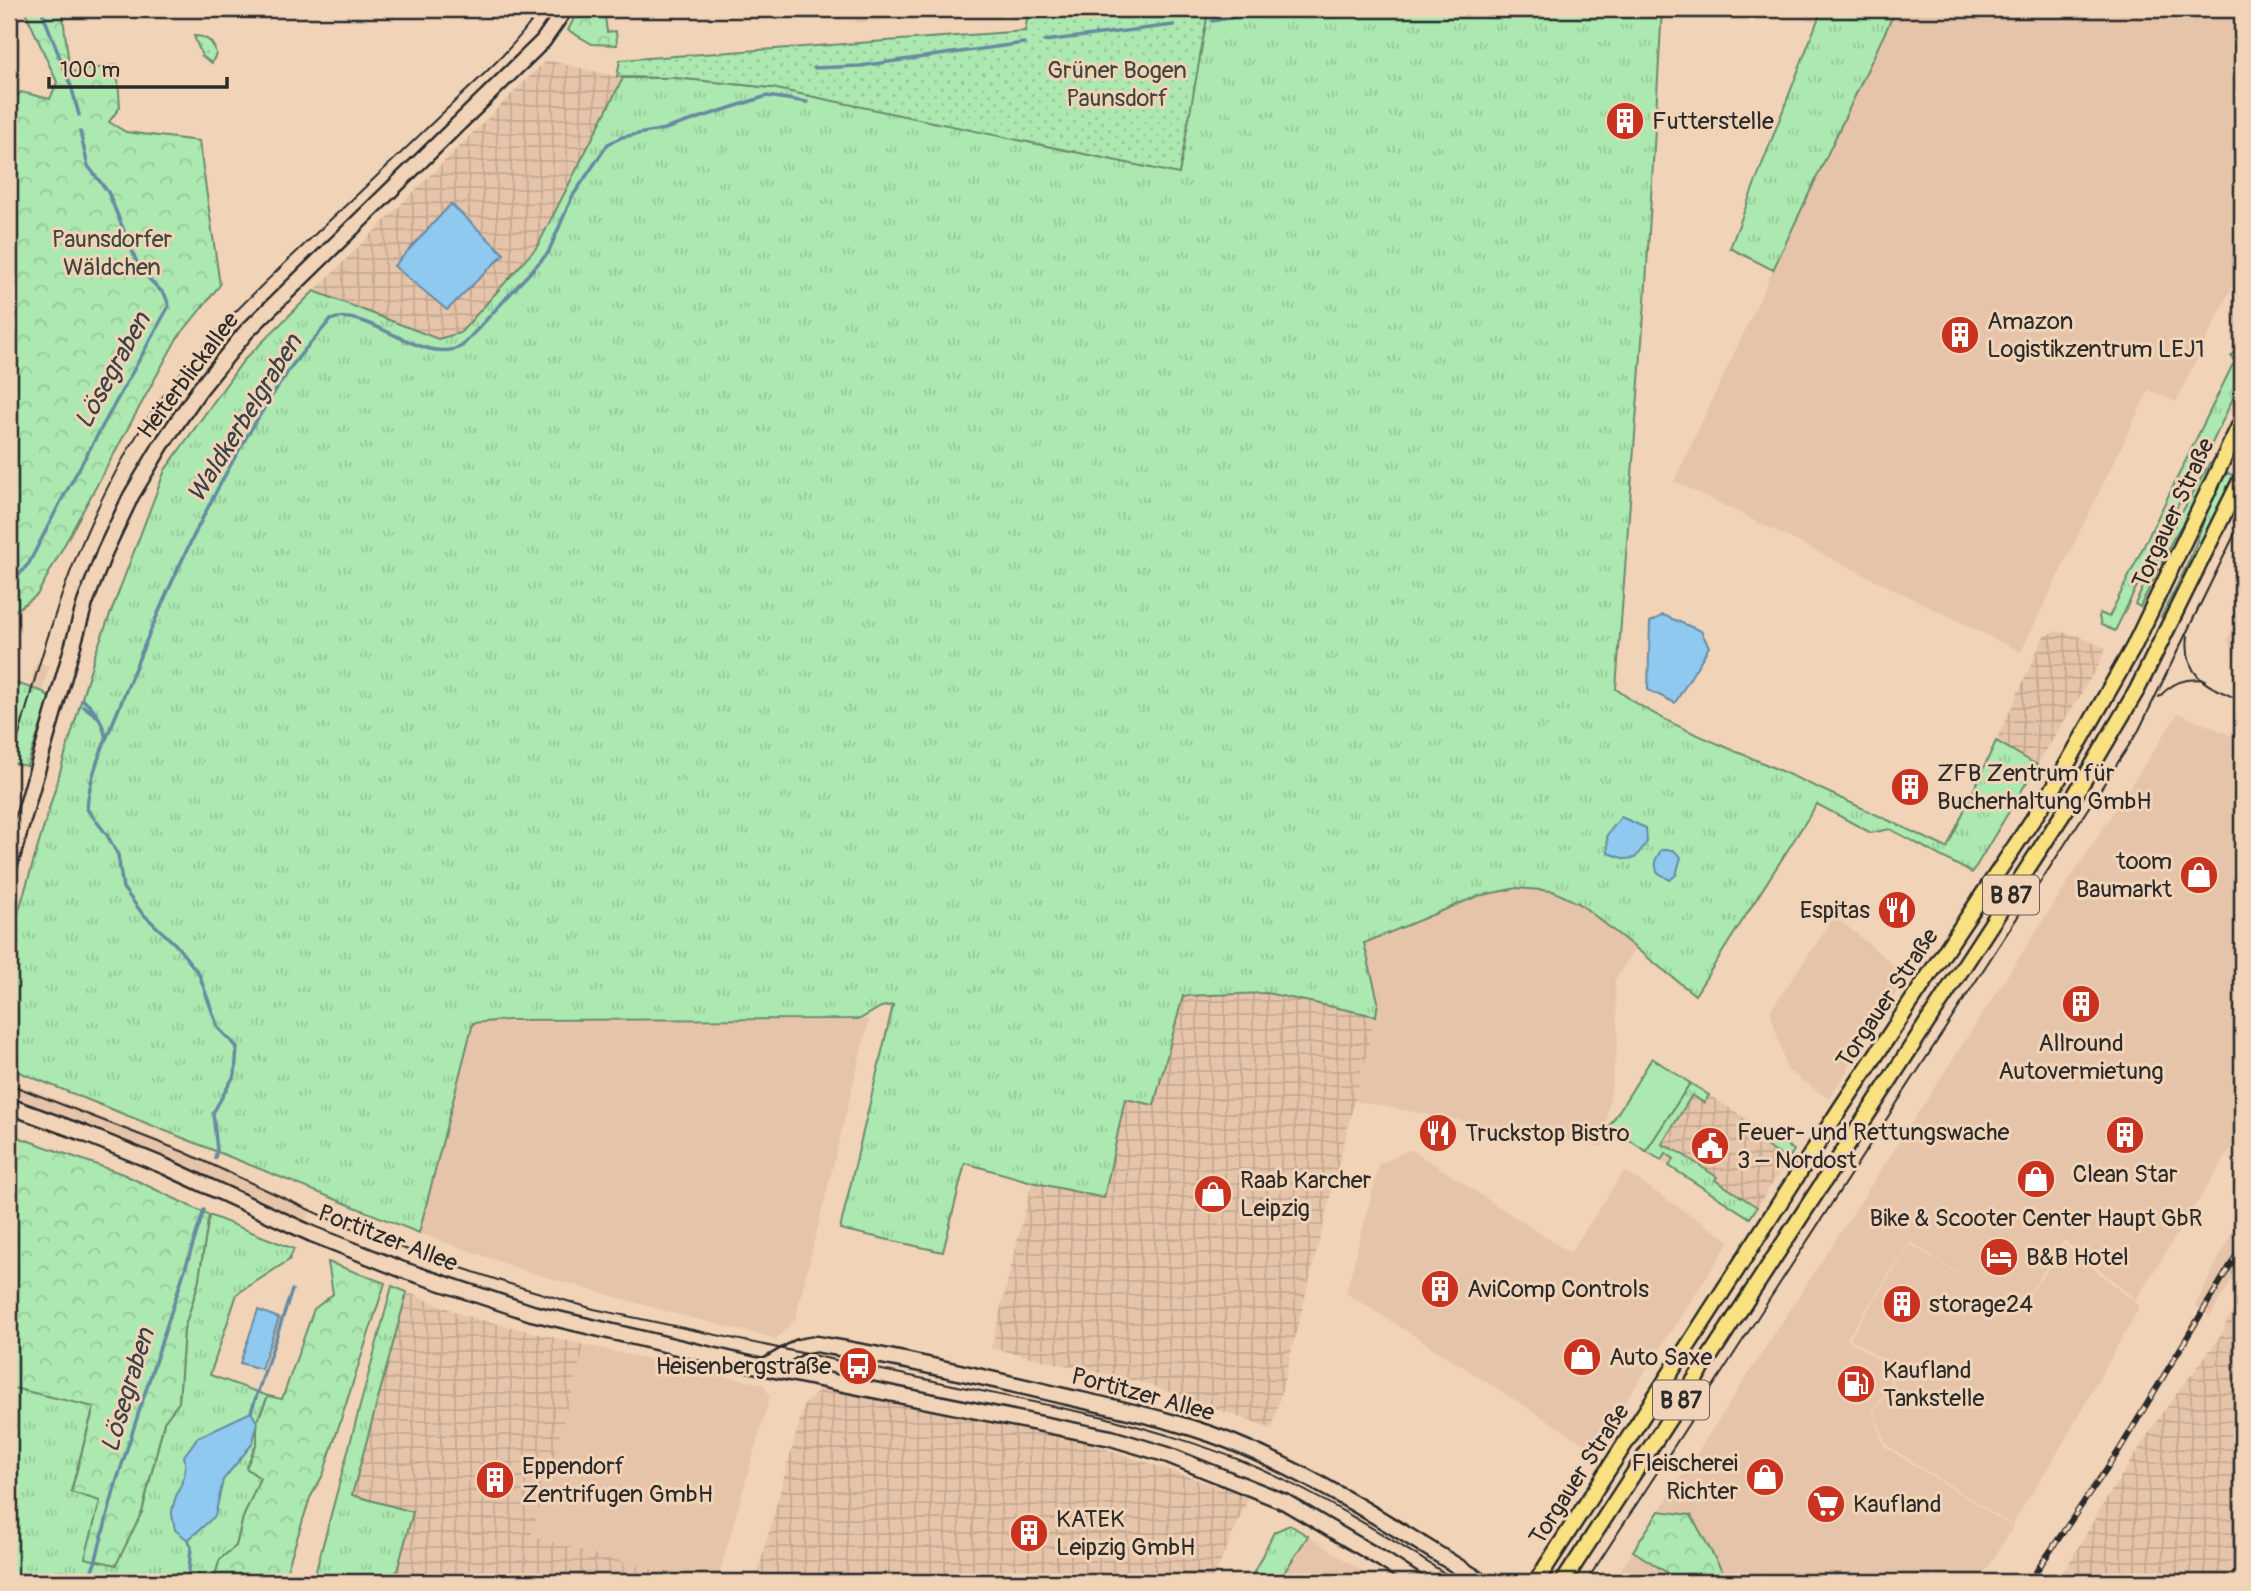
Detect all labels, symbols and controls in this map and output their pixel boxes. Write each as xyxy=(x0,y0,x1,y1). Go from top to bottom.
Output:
scale bar xyxy=(49,46,228,90)
park label: Grüner Bogen Paunsdorf xyxy=(1047,56,1187,113)
text: 100 m xyxy=(60,57,120,84)
building icon: Futterstelle xyxy=(1604,100,1646,142)
place label: Futterstelle xyxy=(1652,107,1774,136)
park label: Paunsdorfer Wäldchen xyxy=(52,225,173,282)
water label: Lösegraben xyxy=(68,306,158,434)
street label: Heiterblickallee xyxy=(131,306,245,444)
place label: Amazon Logistikzentrum LEJ1 xyxy=(1987,307,2205,364)
building icon: Amazon Logistikzentrum LEJ1 xyxy=(1939,314,1981,356)
water label: Waldkerbelgraben xyxy=(180,327,310,508)
street label: Torgauer Straße xyxy=(2126,433,2221,593)
place label: ZFB Zentrum für Bucherhaltung GmbH xyxy=(1937,759,2151,816)
building icon: ZFB Zentrum für Bucherhaltung GmbH xyxy=(1889,766,1931,808)
place label: toom Baumarkt xyxy=(2076,847,2172,904)
shop icon: toom Baumarkt xyxy=(2178,854,2220,896)
road number: B 87 xyxy=(1983,876,2039,914)
restaurant icon: Espitas xyxy=(1876,889,1918,931)
place label: Espitas xyxy=(1800,896,1870,925)
street label: Torgauer Straße xyxy=(1830,923,1945,1074)
building icon: Allround Autovermietung xyxy=(2060,983,2102,1025)
place label: Allround Autovermietung xyxy=(1998,1029,2164,1086)
restaurant icon: Truckstop Bistro xyxy=(1417,1112,1459,1154)
building icon: Clean Star xyxy=(2104,1114,2146,1156)
place label: Feuer- und Rettungswache 3 – Nordost xyxy=(1737,1118,2009,1175)
place label: Truckstop Bistro xyxy=(1465,1119,1630,1148)
public building icon: Feuer- und Rettungswache 3 – Nordost xyxy=(1689,1125,1731,1167)
shop icon: Bike & Scooter Center Haupt GbR xyxy=(2015,1158,2057,1200)
place label: Clean Star xyxy=(2073,1160,2178,1189)
place label: Raab Karcher Leipzig xyxy=(1240,1166,1372,1223)
shop icon: Raab Karcher Leipzig xyxy=(1192,1173,1234,1215)
street label: Portitzer Allee xyxy=(314,1199,462,1278)
place label: Bike & Scooter Center Haupt GbR xyxy=(1870,1204,2203,1233)
hotel icon: B&B Hotel xyxy=(1978,1236,2020,1278)
place label: B&B Hotel xyxy=(2026,1243,2129,1272)
building icon: AviComp Controls xyxy=(1419,1268,1461,1310)
place label: AviComp Controls xyxy=(1467,1275,1649,1304)
building icon: storage24 xyxy=(1881,1283,1923,1325)
place label: storage24 xyxy=(1929,1290,2033,1319)
water label: Lösegraben xyxy=(94,1323,162,1456)
shop icon: Auto Saxe xyxy=(1561,1336,1603,1378)
place label: Auto Saxe xyxy=(1609,1343,1713,1372)
bus stop icon: Heisenbergstraße xyxy=(837,1345,879,1387)
place label: Heisenbergstraße xyxy=(656,1352,831,1381)
place label: Kaufland Tankstelle xyxy=(1883,1356,1985,1413)
street label: Portitzer Allee xyxy=(1068,1361,1218,1428)
fuel station icon: Kaufland Tankstelle xyxy=(1835,1363,1877,1405)
road number: B 87 xyxy=(1653,1380,1709,1420)
street label: Torgauer Straße xyxy=(1523,1398,1636,1550)
place label: Fleischerei Richter xyxy=(1632,1449,1738,1506)
place label: Eppendorf Zentrifugen GmbH xyxy=(522,1452,713,1509)
shop icon: Fleischerei Richter xyxy=(1744,1456,1786,1498)
building icon: Eppendorf Zentrifugen GmbH xyxy=(474,1459,516,1501)
supermarket icon: Kaufland xyxy=(1805,1483,1847,1525)
place label: Kaufland xyxy=(1853,1490,1941,1519)
place label: KATEK Leipzig GmbH xyxy=(1056,1505,1195,1562)
building icon: KATEK Leipzig GmbH xyxy=(1008,1512,1050,1554)

